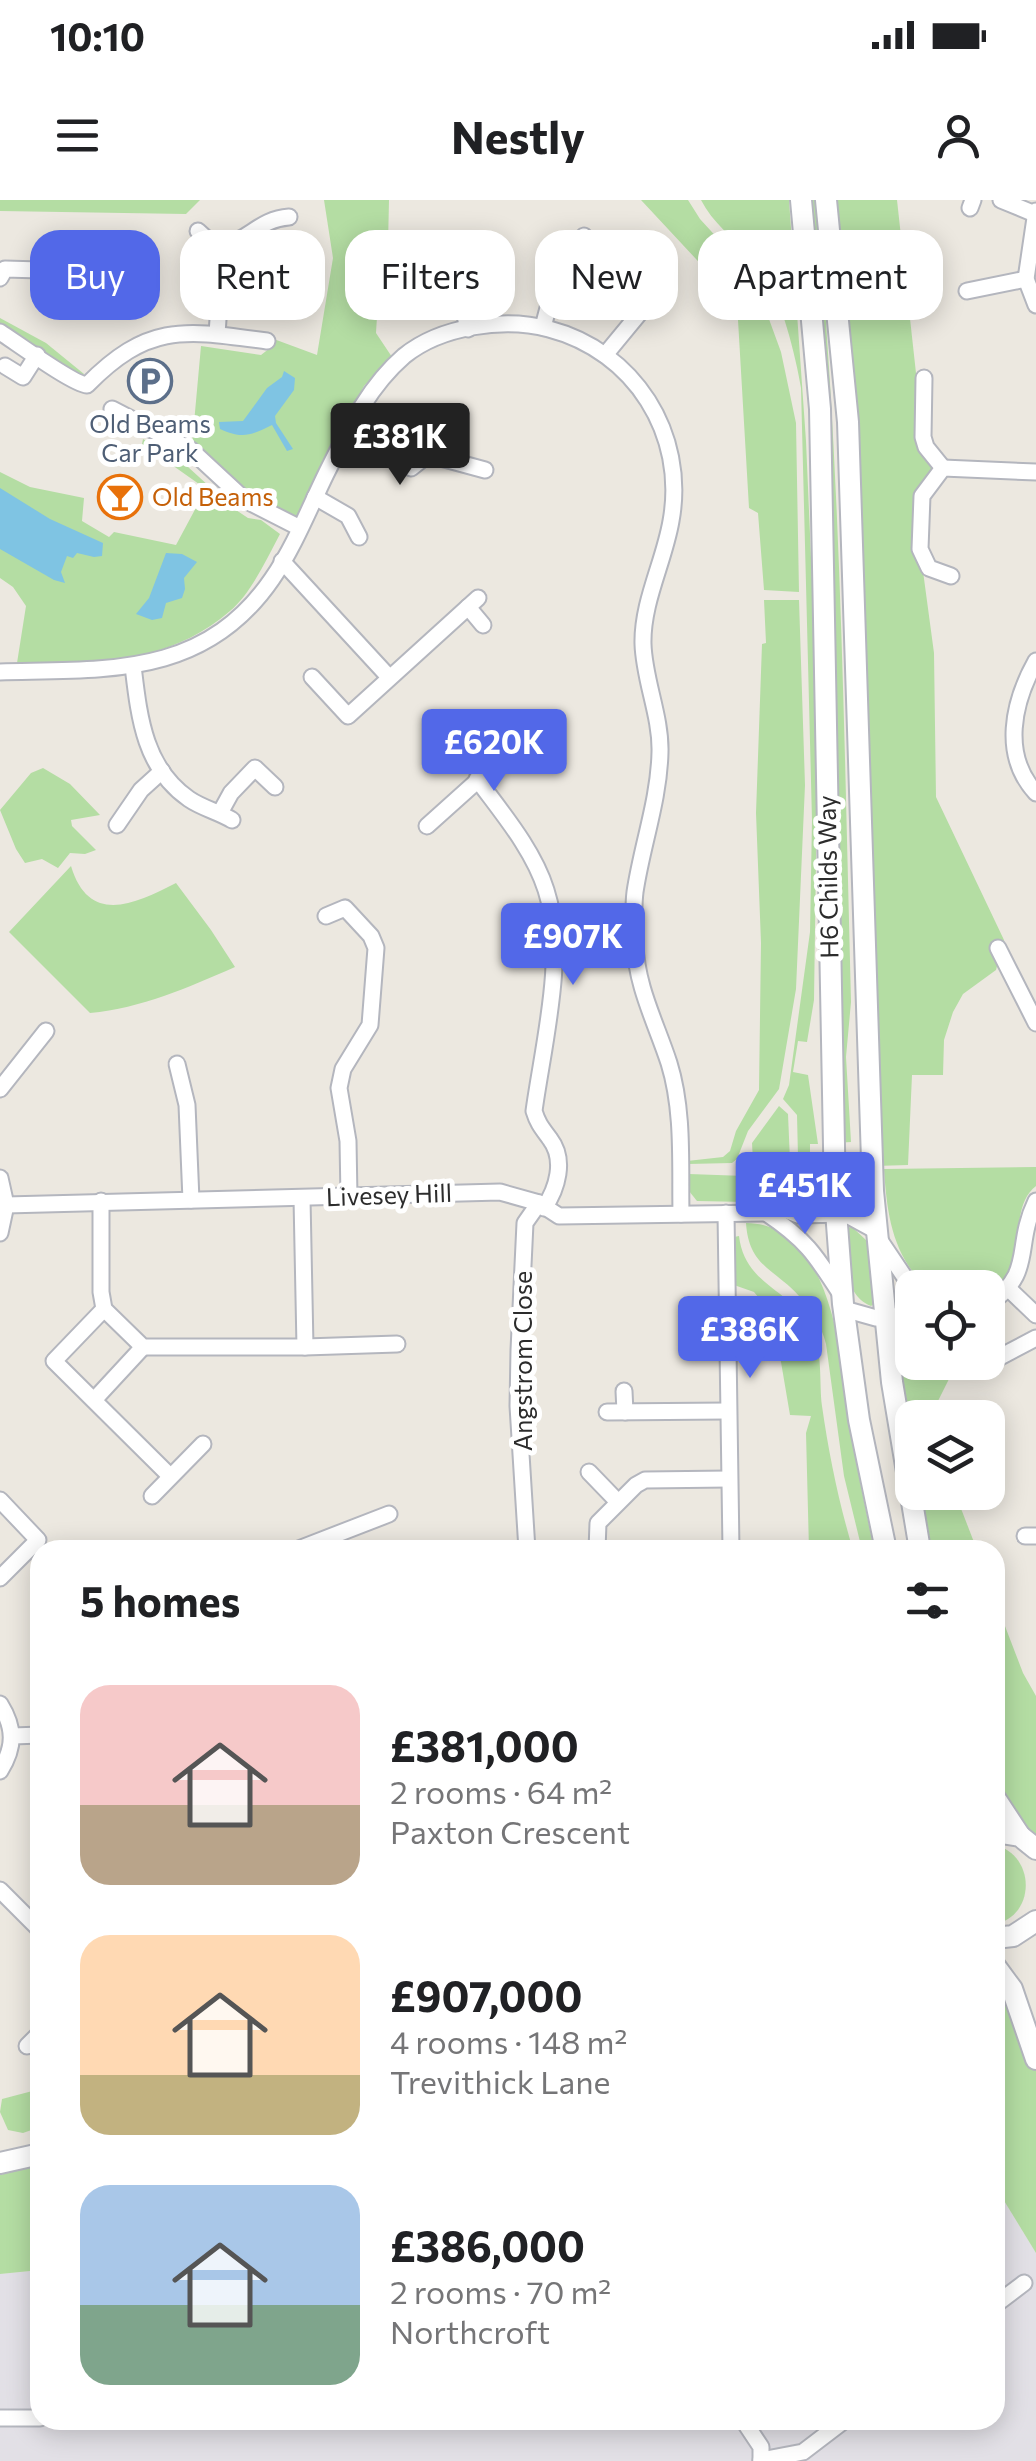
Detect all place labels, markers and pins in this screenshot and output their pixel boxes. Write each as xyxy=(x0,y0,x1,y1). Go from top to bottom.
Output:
parking icon: Old Beams Car Park xyxy=(127,358,173,404)
pin: £381K xyxy=(330,403,470,488)
place label: Old Beams Car Park xyxy=(89,408,211,467)
bar icon: Old Beams xyxy=(97,474,143,520)
place label: Old Beams xyxy=(152,481,274,511)
pin: £620K xyxy=(424,709,564,794)
pin: £907K xyxy=(503,903,643,988)
pin: £451K xyxy=(735,1152,875,1237)
pin: £386K xyxy=(680,1296,820,1381)

